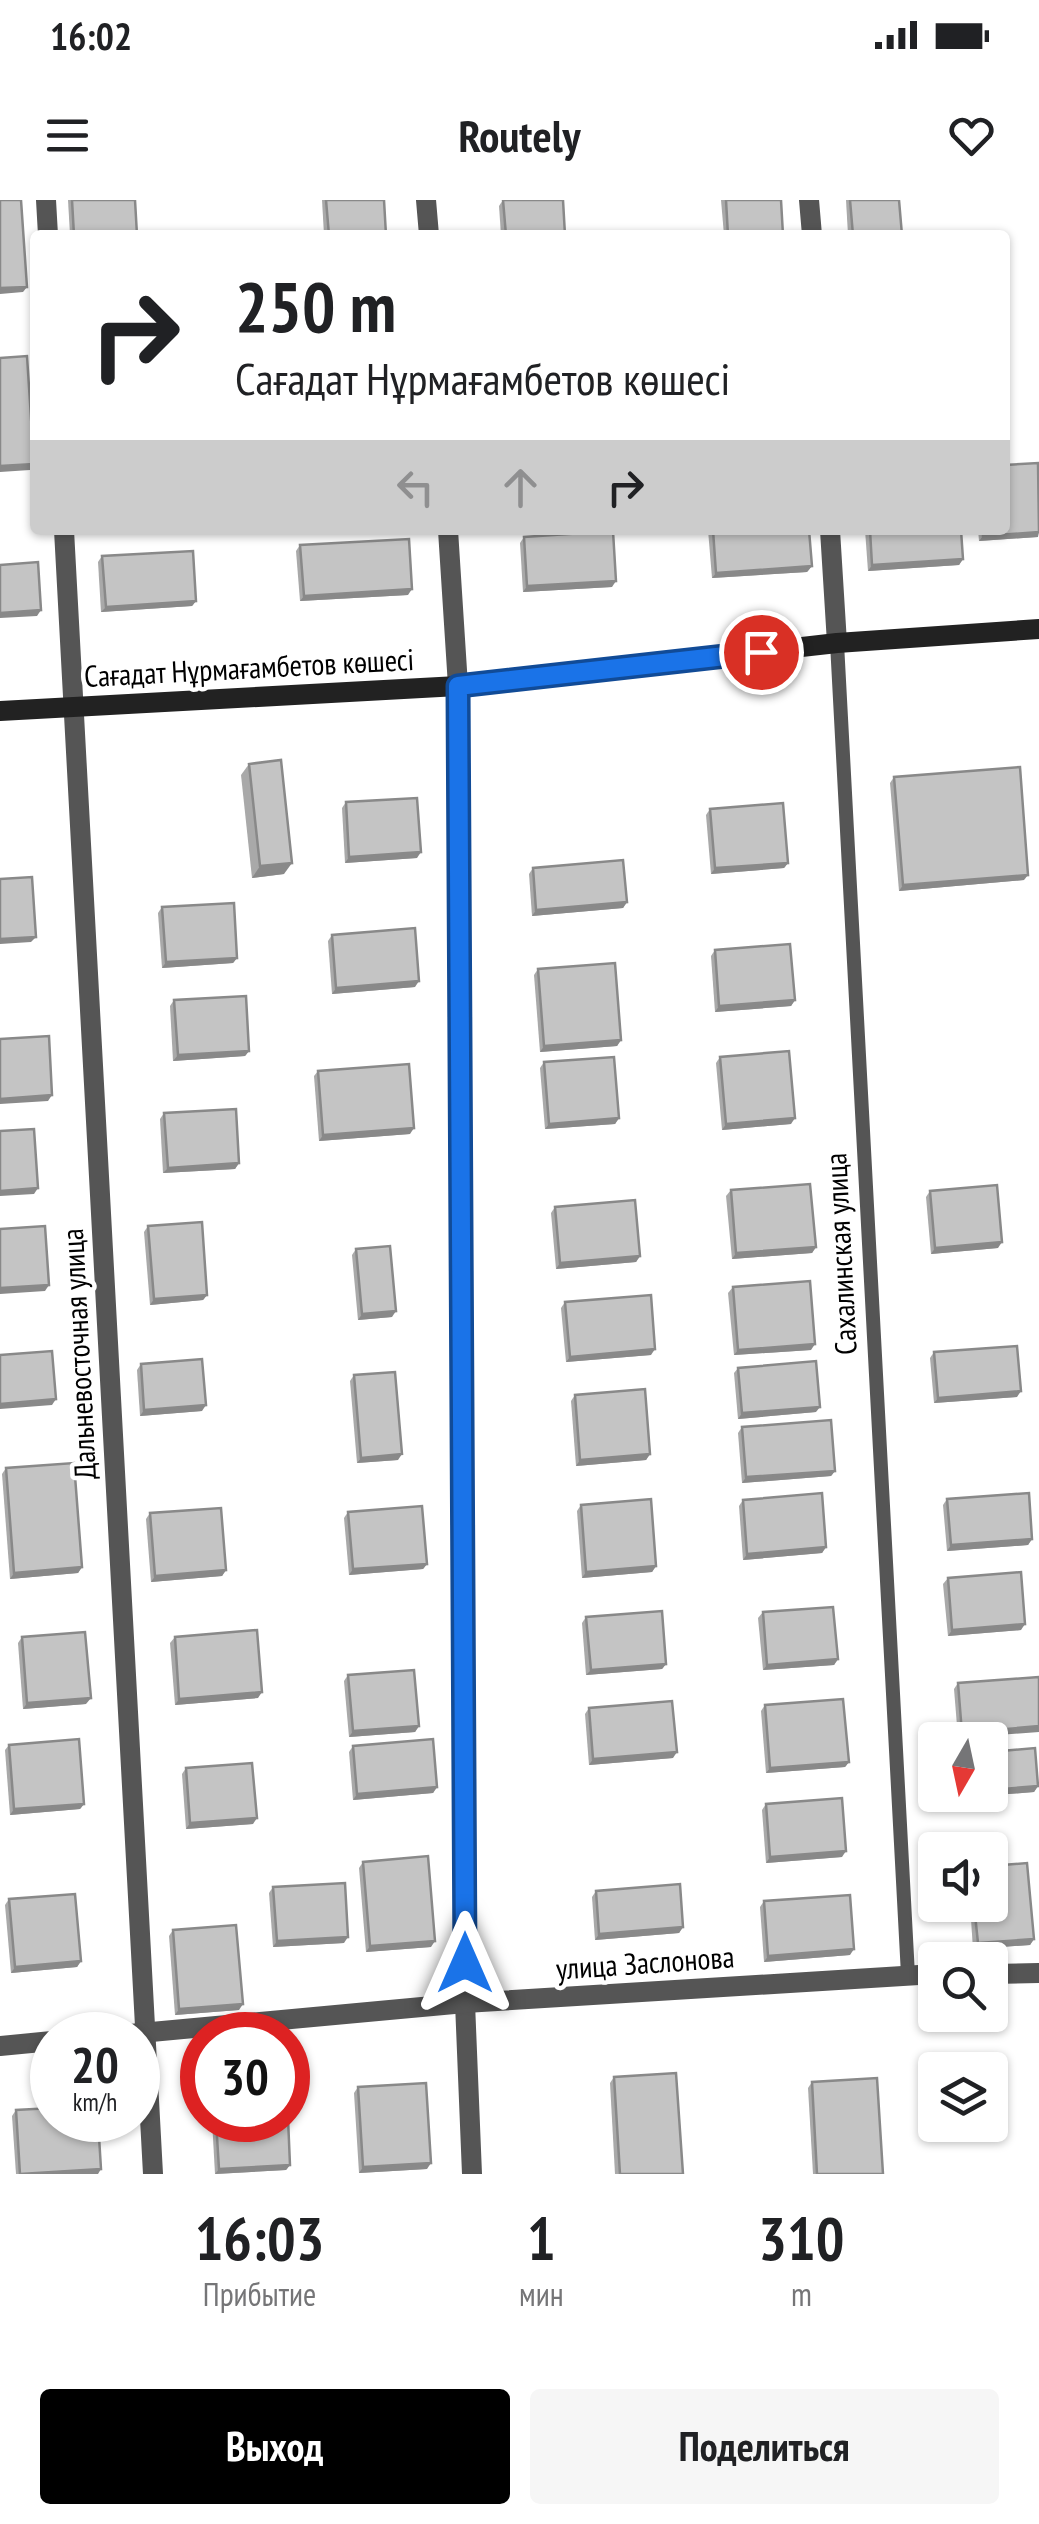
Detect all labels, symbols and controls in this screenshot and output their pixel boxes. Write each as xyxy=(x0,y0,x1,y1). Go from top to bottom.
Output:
text: 16:02 xyxy=(50,11,132,60)
text: Routely xyxy=(458,106,581,164)
icon: menu xyxy=(40,108,95,163)
icon: heart xyxy=(944,108,999,163)
text: 250 m xyxy=(235,261,396,351)
icon: right xyxy=(70,270,200,400)
text: Сағадат Нұрмағамбетов көшесі xyxy=(235,349,730,407)
icon: left xyxy=(388,460,443,515)
icon: ahead xyxy=(493,460,548,515)
icon: right xyxy=(598,460,653,515)
pin xyxy=(719,610,804,695)
icon: arrive xyxy=(734,625,789,680)
street label: Сағадат Нұрмағамбетов көшесі xyxy=(83,639,415,695)
street label: Сахалинская улица xyxy=(815,1152,865,1356)
street label: Дальневосточная улица xyxy=(52,1228,104,1480)
north arrow xyxy=(918,1722,1008,1812)
map controls xyxy=(918,1722,1008,2142)
button: sound xyxy=(918,1832,1008,1922)
position arrow xyxy=(413,1911,517,2015)
street label: улица Заслонова xyxy=(555,1936,735,1988)
button: search xyxy=(918,1942,1008,2032)
speed limit sign: 30 xyxy=(180,2012,310,2142)
text: 20 xyxy=(71,2032,119,2097)
button: layers xyxy=(918,2052,1008,2142)
text: km/h xyxy=(73,2086,117,2118)
text: 16:03 xyxy=(195,2199,324,2277)
text: 1 xyxy=(527,2199,556,2277)
text: 310 xyxy=(758,2199,844,2277)
text: Прибытие xyxy=(203,2273,316,2315)
text: мин xyxy=(519,2273,564,2315)
text: m xyxy=(791,2273,812,2315)
button: Выход xyxy=(40,2389,510,2504)
button: Поделиться xyxy=(530,2389,999,2504)

